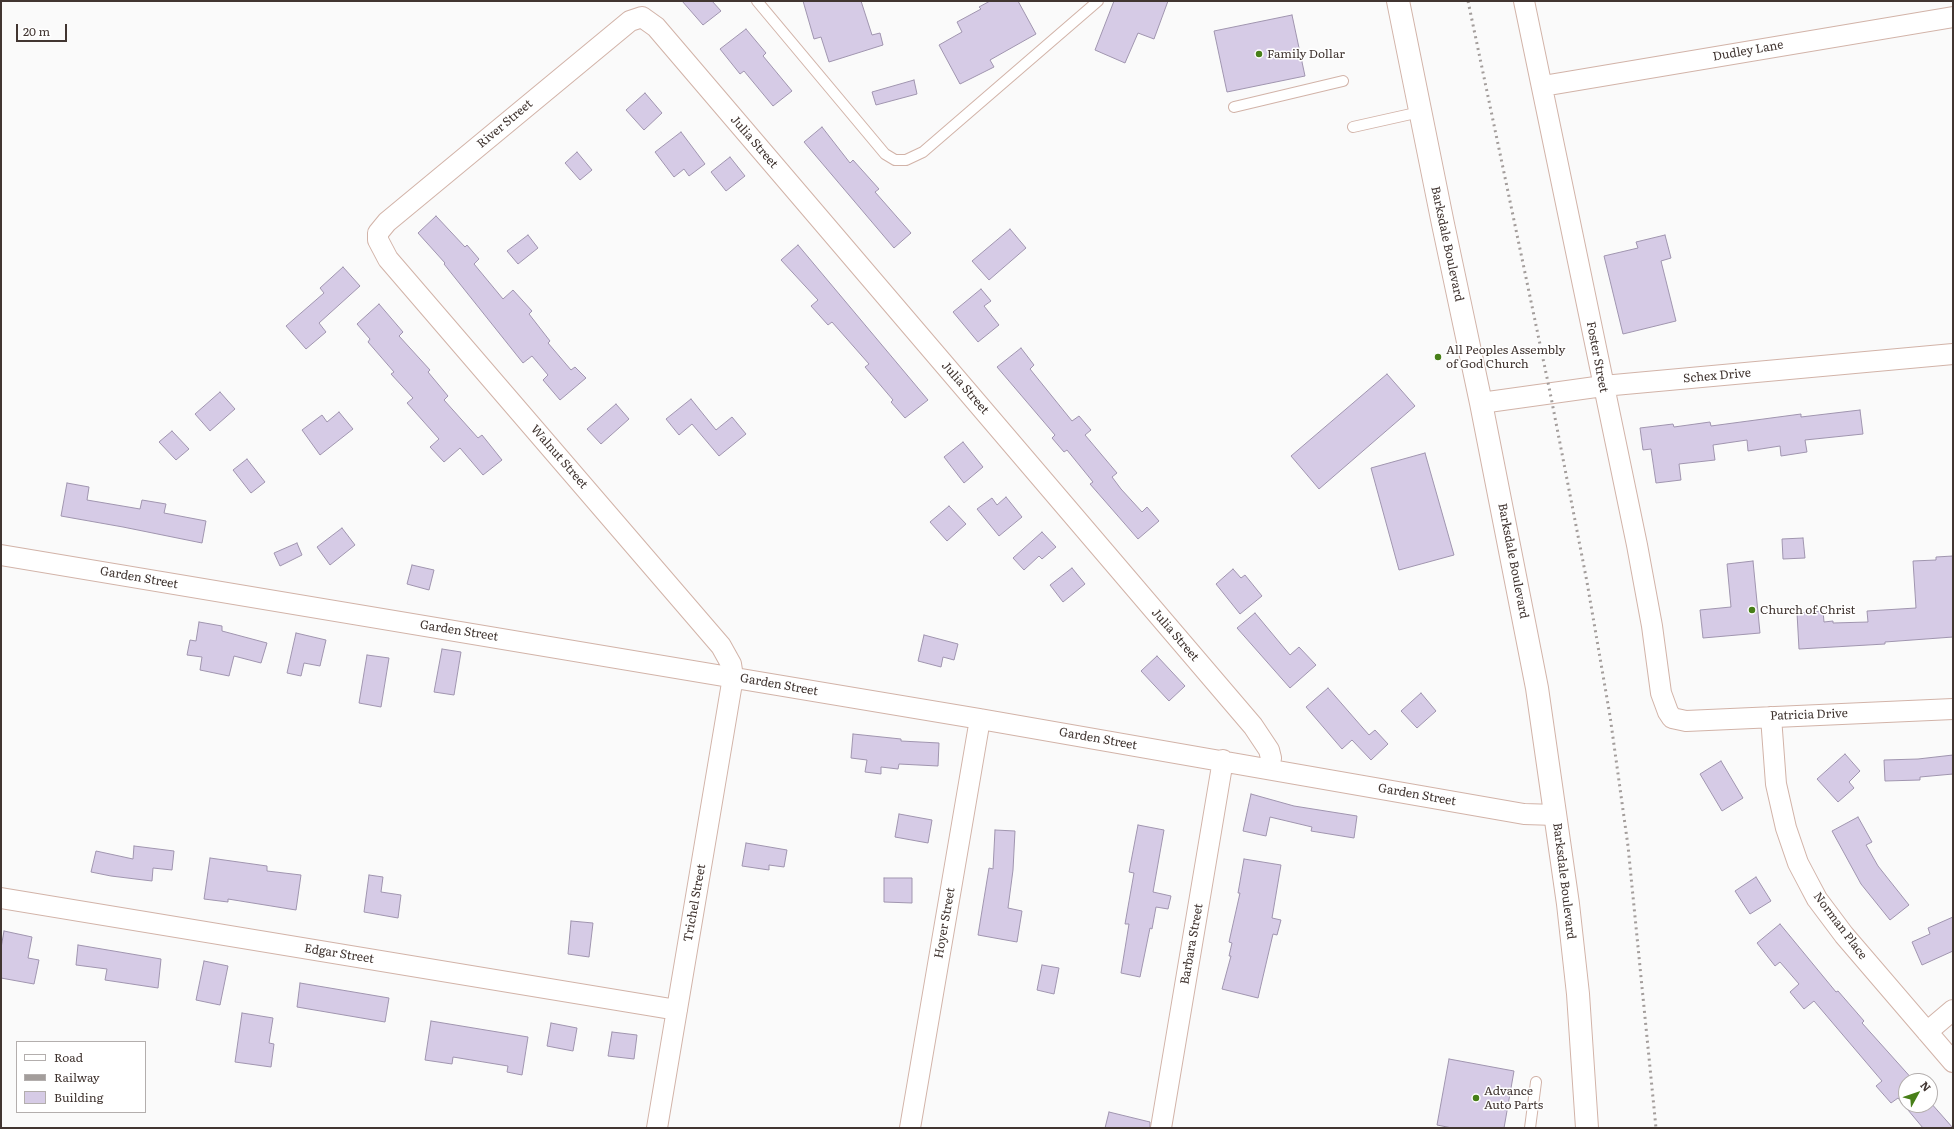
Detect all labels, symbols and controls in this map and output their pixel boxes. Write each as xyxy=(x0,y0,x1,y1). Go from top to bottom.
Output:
scale bar xyxy=(18,16,69,42)
text: 20 m xyxy=(23,22,50,40)
street label: Dudley Lane xyxy=(1712,38,1784,64)
place label: Family Dollar xyxy=(1267,47,1345,61)
marker: Family Dollar xyxy=(1254,49,1264,59)
street label: River Street xyxy=(474,97,536,151)
street label: Julia Street xyxy=(727,113,781,171)
street label: Barksdale Boulevard xyxy=(1428,185,1466,303)
street label: Foster Street xyxy=(1583,320,1611,394)
place label: All Peoples Assembly of God Church xyxy=(1446,343,1565,371)
marker: All Peoples Assembly of God Church xyxy=(1433,352,1443,362)
street label: Julia Street xyxy=(938,359,992,417)
street label: Schex Drive xyxy=(1683,366,1751,386)
street label: Walnut Street xyxy=(527,422,591,492)
street label: Barksdale Boulevard xyxy=(1495,502,1531,620)
street label: Garden Street xyxy=(99,564,179,592)
place label: Church of Christ xyxy=(1760,603,1855,617)
marker: Church of Christ xyxy=(1747,605,1757,615)
street label: Julia Street xyxy=(1148,606,1202,664)
street label: Garden Street xyxy=(419,618,499,644)
street label: Garden Street xyxy=(739,671,819,699)
street label: Patricia Drive xyxy=(1770,706,1848,724)
street label: Garden Street xyxy=(1058,725,1138,753)
street label: Garden Street xyxy=(1377,781,1457,809)
street label: Barksdale Boulevard xyxy=(1550,822,1578,940)
street label: Trichel Street xyxy=(681,863,709,943)
street label: Hoyer Street xyxy=(932,886,958,960)
street label: Norman Place xyxy=(1810,890,1870,962)
street label: Barbara Street xyxy=(1178,902,1206,986)
street label: Edgar Street xyxy=(303,941,375,967)
legend xyxy=(16,1041,146,1113)
text: Road xyxy=(54,1048,83,1066)
text: Railway xyxy=(54,1068,100,1086)
north arrow xyxy=(1898,1073,1938,1113)
text: N xyxy=(1917,1077,1936,1095)
place label: Advance Auto Parts xyxy=(1484,1084,1543,1112)
text: Building xyxy=(54,1088,103,1106)
marker: Advance Auto Parts xyxy=(1471,1093,1481,1103)

